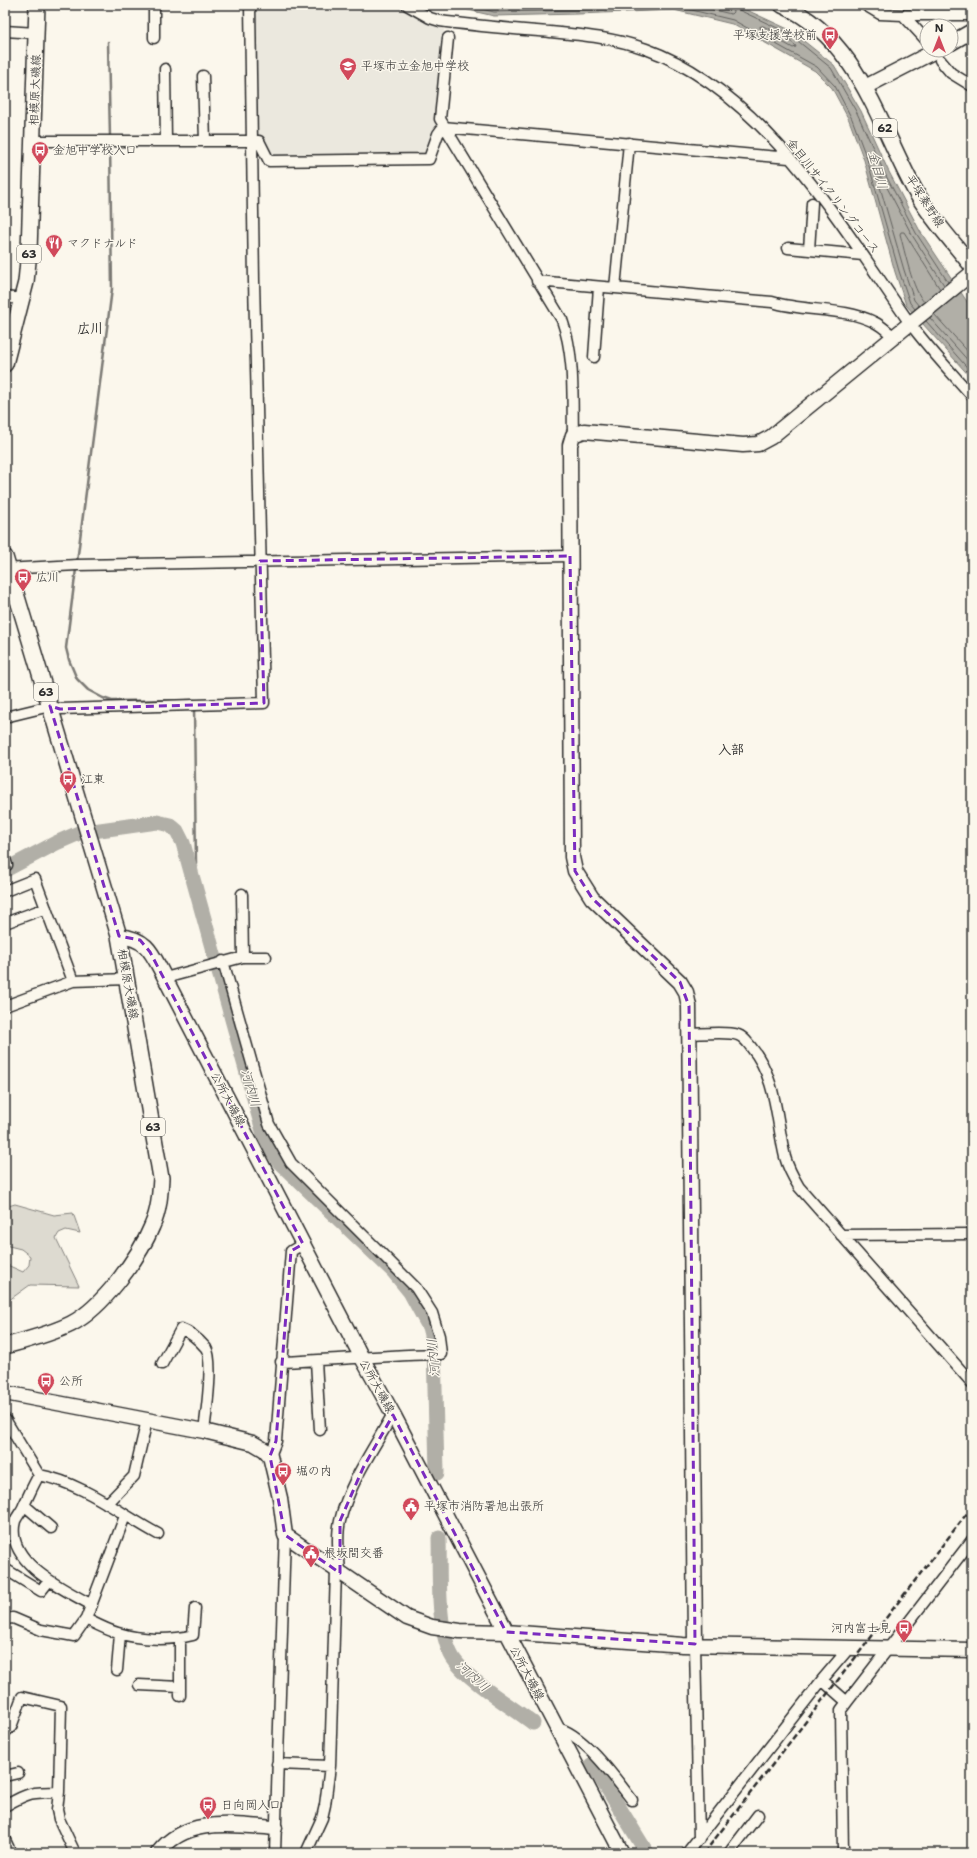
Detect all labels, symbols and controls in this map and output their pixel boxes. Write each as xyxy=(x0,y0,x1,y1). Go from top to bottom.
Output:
north arrow xyxy=(919,18,959,58)
text: N xyxy=(935,21,944,36)
bus stop icon: 平塚支援学校前 xyxy=(820,25,840,50)
place label: 平塚支援学校前 xyxy=(733,27,817,43)
street label: 相模原大磯線 xyxy=(26,54,44,126)
school or university icon: 平塚市立金旭中学校 xyxy=(338,56,358,81)
place label: 平塚市立金旭中学校 xyxy=(361,58,469,74)
road number: 62 xyxy=(873,119,897,137)
street label: 金目川サイクリングコース xyxy=(783,135,883,257)
bus stop icon: 金旭中学校入口 xyxy=(30,140,50,165)
place label: 金旭中学校入口 xyxy=(53,142,137,158)
water label: 金目川 xyxy=(865,149,891,191)
street label: 平塚秦野線 xyxy=(902,171,948,231)
restaurant icon: マクドナルド xyxy=(44,233,64,258)
place label: マクドナルド xyxy=(67,235,138,251)
road number: 63 xyxy=(17,245,41,263)
district label: 広川 xyxy=(77,320,103,337)
bus stop icon: 広川 xyxy=(13,567,33,592)
place label: 広川 xyxy=(36,569,60,585)
road number: 63 xyxy=(34,683,58,701)
district label: 入部 xyxy=(718,741,744,758)
bus stop icon: 江東 xyxy=(58,769,78,794)
place label: 江東 xyxy=(81,771,105,787)
street label: 相模原大磯線 xyxy=(114,947,142,1021)
water label: 河内川 xyxy=(237,1067,265,1109)
street label: 公所大磯線 xyxy=(207,1069,249,1129)
road number: 63 xyxy=(141,1118,165,1136)
water label: 河内川 xyxy=(423,1338,443,1378)
street label: 公所大磯線 xyxy=(355,1356,399,1416)
bus stop icon: 公所 xyxy=(36,1371,56,1396)
place label: 公所 xyxy=(59,1373,83,1389)
bus stop icon: 堀の内 xyxy=(273,1461,293,1486)
place label: 堀の内 xyxy=(296,1463,332,1479)
public building icon: 平塚市消防署旭出張所 xyxy=(401,1496,421,1521)
place label: 平塚市消防署旭出張所 xyxy=(424,1498,544,1514)
public building icon: 根坂間交番 xyxy=(301,1543,321,1568)
place label: 根坂間交番 xyxy=(324,1545,384,1561)
bus stop icon: 河内富士見 xyxy=(894,1618,914,1643)
place label: 河内富士見 xyxy=(831,1620,891,1636)
street label: 公所大磯線 xyxy=(506,1643,548,1703)
water label: 河内川 xyxy=(453,1657,493,1695)
bus stop icon: 日向岡入口 xyxy=(198,1795,218,1820)
place label: 日向岡入口 xyxy=(221,1797,281,1813)

